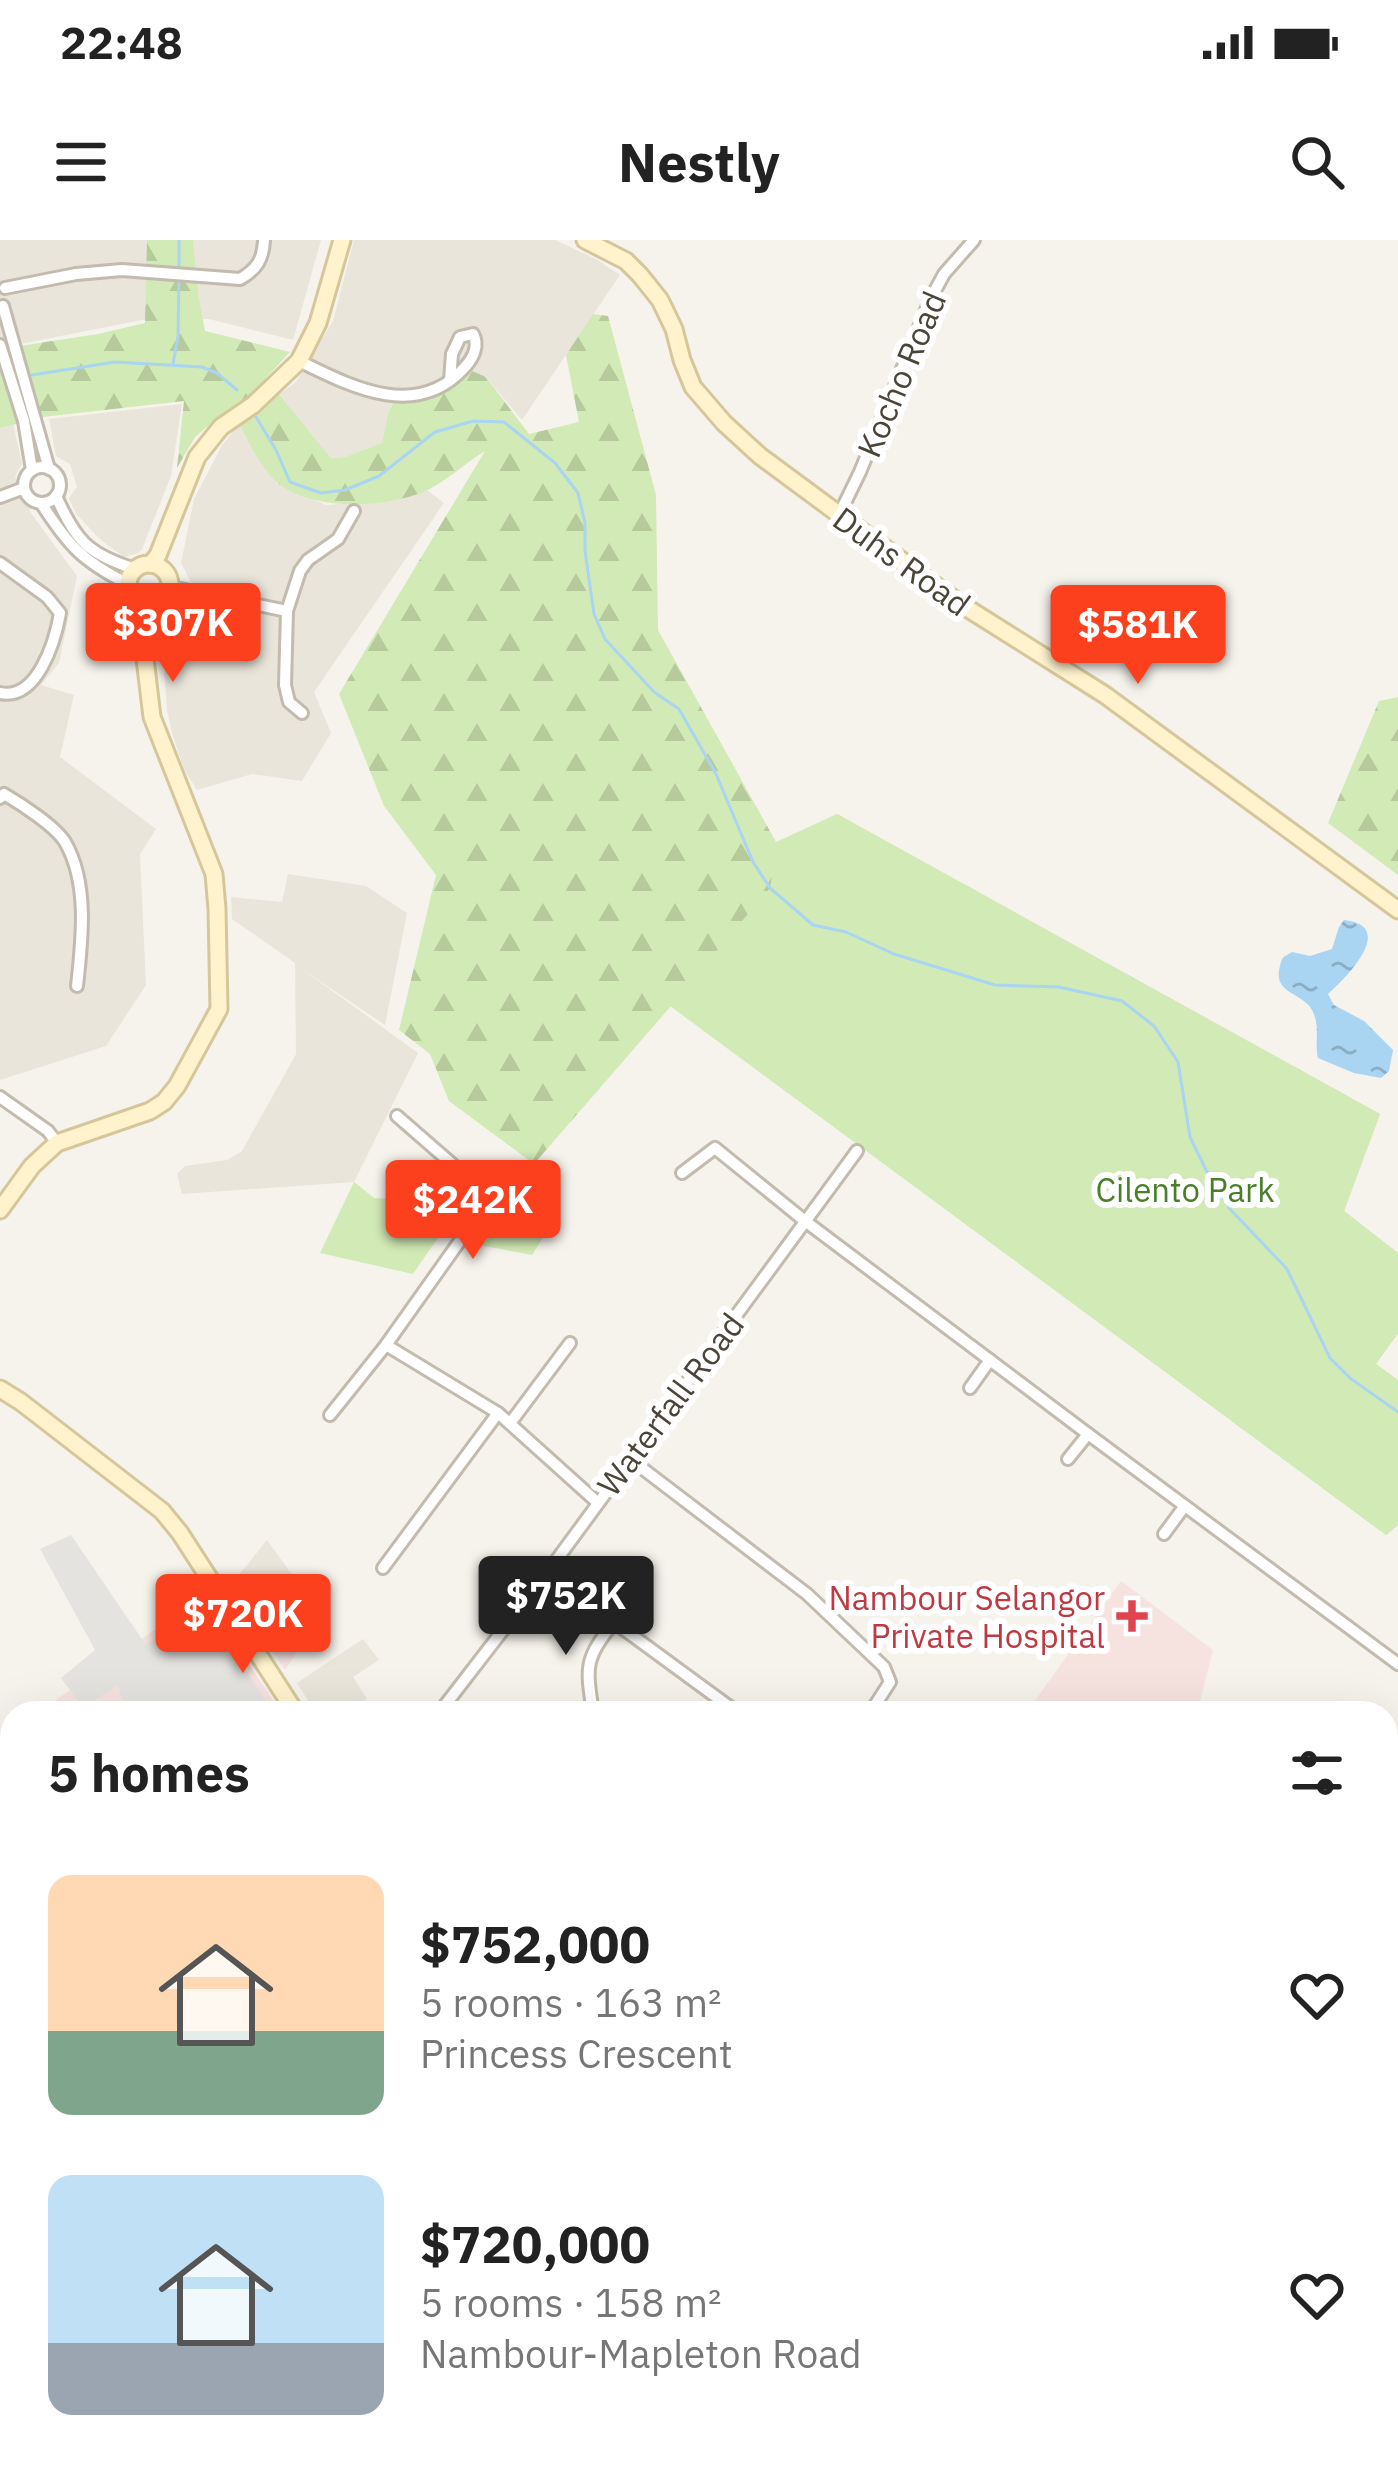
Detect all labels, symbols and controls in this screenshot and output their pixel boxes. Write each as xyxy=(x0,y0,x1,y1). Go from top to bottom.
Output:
text: 22:48 xyxy=(60,13,183,71)
text: Nestly xyxy=(618,127,780,197)
icon: menu xyxy=(48,129,114,195)
icon: search xyxy=(1284,129,1350,195)
street label: Kocho Road xyxy=(847,285,955,463)
street label: Duhs Road xyxy=(825,497,979,625)
pin: $307K xyxy=(89,583,257,685)
pin: $581K xyxy=(1054,585,1222,687)
text: $307K xyxy=(113,596,233,647)
text: $581K xyxy=(1078,598,1198,649)
pin: $242K xyxy=(389,1160,557,1262)
park label: Cilento Park xyxy=(1095,1168,1275,1211)
text: $242K xyxy=(413,1173,533,1224)
street label: Waterfall Road xyxy=(587,1304,753,1504)
pin: $752K xyxy=(482,1556,650,1658)
text: $752K xyxy=(506,1569,626,1620)
pin: $720K xyxy=(159,1574,327,1676)
place label: Nambour Selangor Private Hospital xyxy=(829,1576,1105,1657)
text: $720K xyxy=(183,1587,303,1638)
marker: Nambour Selangor Private Hospital xyxy=(1116,1600,1148,1632)
text: 5 homes xyxy=(48,1740,250,1806)
icon: filters xyxy=(1284,1740,1350,1806)
text: $752,000 xyxy=(420,1911,650,1977)
icon: home xyxy=(144,1923,288,2067)
icon: heart xyxy=(1284,1962,1350,2028)
text: 5 rooms · 163 m² xyxy=(420,1977,722,2028)
text: Princess Crescent xyxy=(420,2028,733,2079)
text: $720,000 xyxy=(420,2211,650,2277)
icon: home xyxy=(144,2223,288,2367)
icon: heart xyxy=(1284,2262,1350,2328)
text: 5 rooms · 158 m² xyxy=(420,2277,722,2328)
text: Nambour-Mapleton Road xyxy=(420,2328,862,2379)

